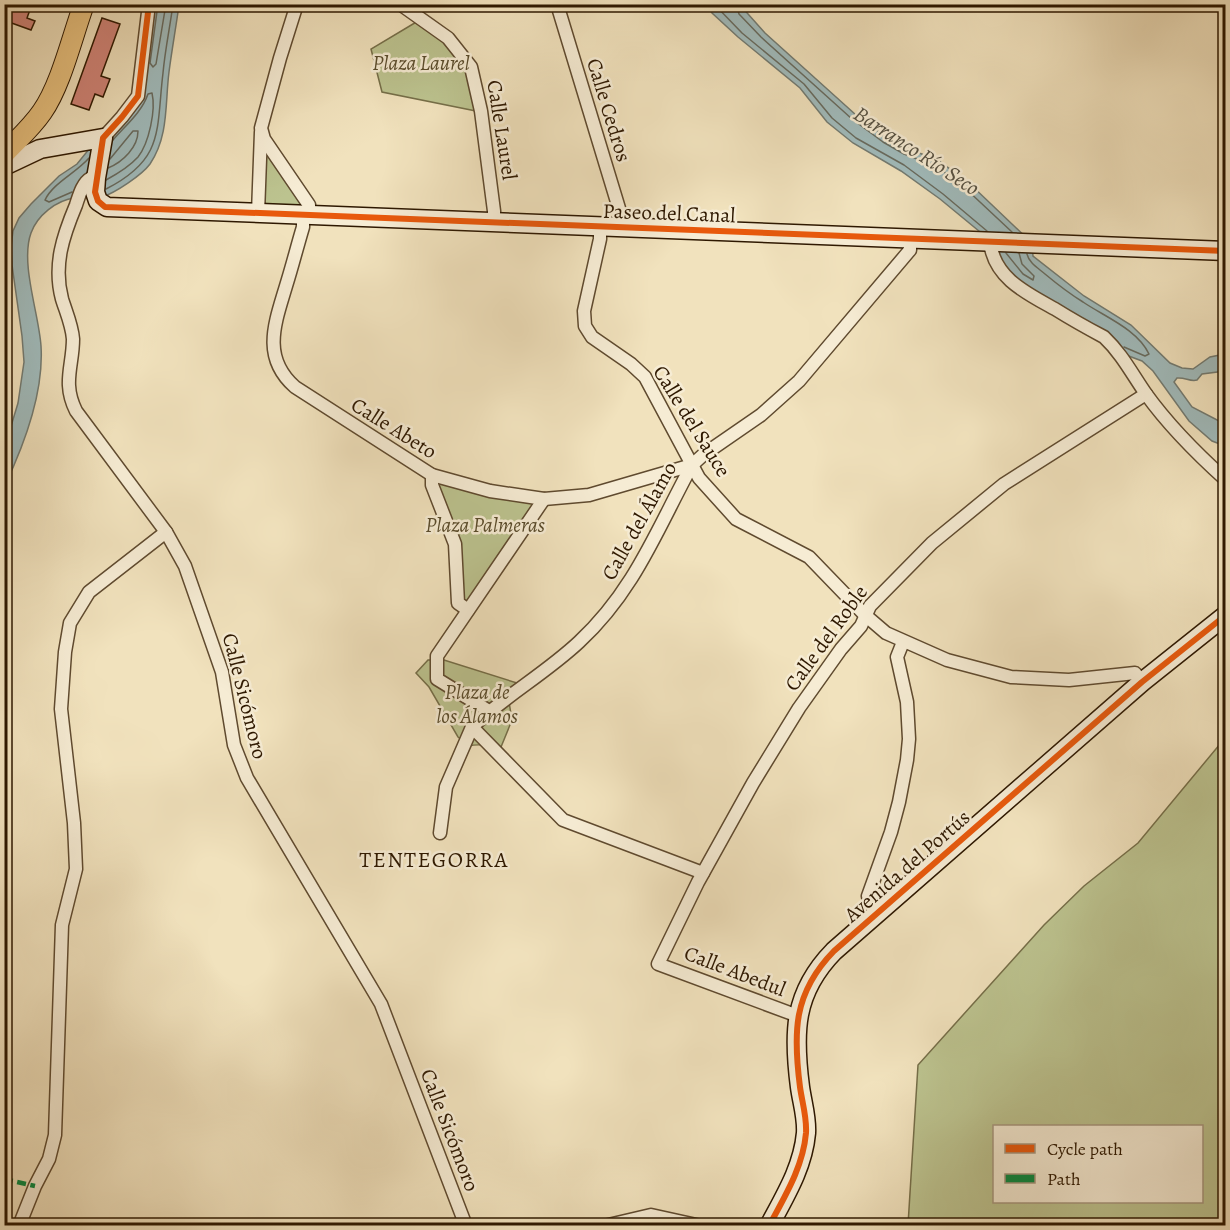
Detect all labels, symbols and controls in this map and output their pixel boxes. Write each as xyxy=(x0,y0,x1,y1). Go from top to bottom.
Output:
park label: Plaza Laurel xyxy=(372,49,471,77)
street label: Calle Cedros xyxy=(580,55,638,165)
street label: Calle Laurel xyxy=(480,78,524,182)
water label: Barranco Río Seco xyxy=(848,99,985,203)
street label: Paseo del Canal xyxy=(602,197,736,229)
street label: Calle del Sauce xyxy=(647,360,737,482)
street label: Calle Abeto xyxy=(346,391,442,465)
street label: Calle del Álamo xyxy=(595,457,683,585)
park label: Plaza Palmeras xyxy=(425,511,545,539)
street label: Calle del Roble xyxy=(778,579,874,697)
street label: Calle Sicómoro xyxy=(216,630,274,762)
park label: Plaza de los Álamos xyxy=(436,678,518,730)
street label: Avenida del Portús xyxy=(837,803,976,929)
district label: TENTEGORRA xyxy=(359,845,509,875)
street label: Calle Abedul xyxy=(680,939,790,1003)
street label: Calle Sicómoro xyxy=(414,1065,486,1195)
legend xyxy=(993,1125,1203,1203)
text: Cycle path xyxy=(1047,1137,1123,1161)
text: Path xyxy=(1047,1167,1081,1191)

